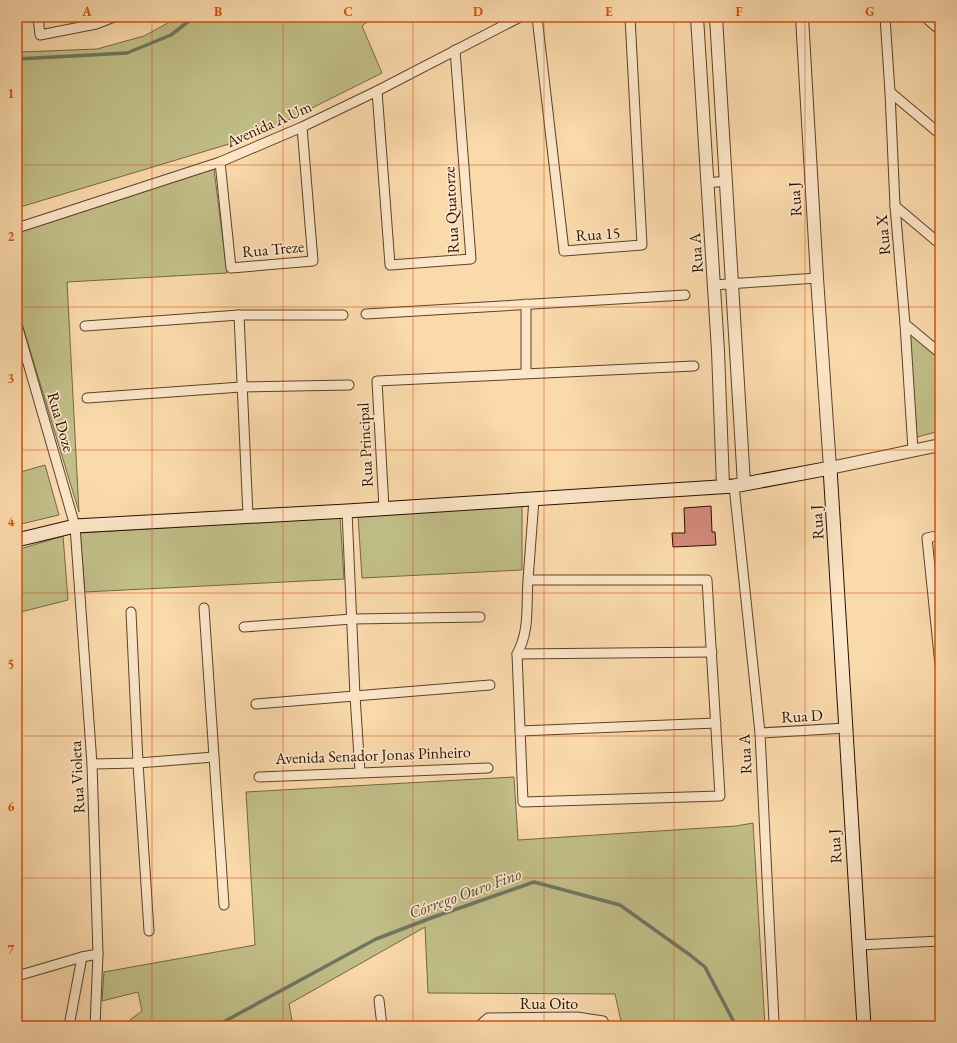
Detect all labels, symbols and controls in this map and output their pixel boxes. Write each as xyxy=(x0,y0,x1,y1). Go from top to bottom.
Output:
text: A xyxy=(81,3,92,20)
text: B xyxy=(214,3,222,20)
text: C xyxy=(343,3,353,20)
text: D xyxy=(473,3,483,20)
text: E xyxy=(605,3,613,20)
text: F xyxy=(735,3,743,20)
text: G xyxy=(865,3,875,20)
text: 1 xyxy=(8,85,15,102)
street label: Avenida A Um xyxy=(222,96,316,153)
street label: Rua Quatorze xyxy=(438,166,464,254)
street label: Rua J xyxy=(784,181,806,217)
street label: Rua X xyxy=(871,213,895,256)
street label: Rua 15 xyxy=(575,222,621,246)
text: 2 xyxy=(8,228,15,245)
street label: Rua A xyxy=(684,231,708,274)
street label: Rua Treze xyxy=(241,236,305,262)
text: 3 xyxy=(8,370,15,387)
street label: Rua Doze xyxy=(42,390,80,454)
street label: Rua Principal xyxy=(352,402,378,488)
street label: Rua J xyxy=(806,504,828,540)
text: 4 xyxy=(8,513,15,530)
text: 5 xyxy=(8,656,14,673)
street label: Rua D xyxy=(781,704,823,728)
street label: Rua A xyxy=(733,732,757,775)
street label: Rua Violeta xyxy=(65,739,89,814)
street label: Avenida Senador Jonas Pinheiro xyxy=(274,741,471,769)
text: 6 xyxy=(8,798,15,815)
street label: Rua J xyxy=(824,828,846,864)
water label: Córrego Ouro Fino xyxy=(406,862,525,924)
text: 7 xyxy=(8,941,15,958)
street label: Rua Oito xyxy=(520,993,578,1014)

